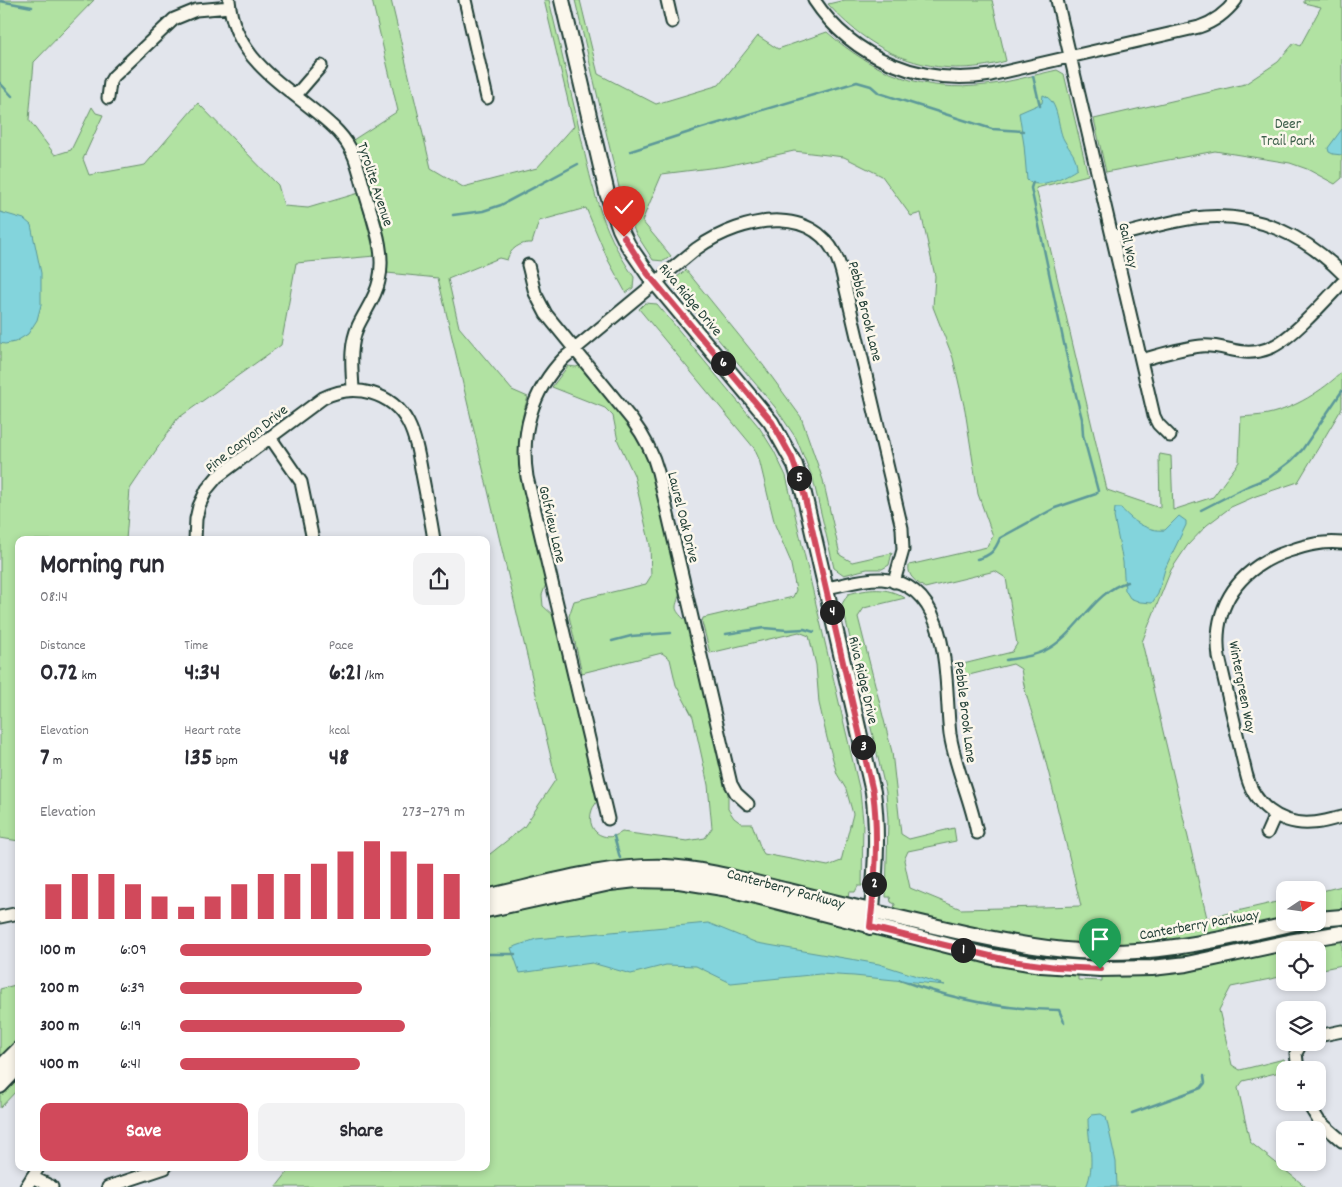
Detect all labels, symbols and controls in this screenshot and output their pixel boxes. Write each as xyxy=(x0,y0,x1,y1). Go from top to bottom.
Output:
park label: Deer Trail Park xyxy=(1261,114,1315,153)
street label: Tyrolite Avenue xyxy=(350,140,398,230)
pin xyxy=(603,186,645,237)
icon: check xyxy=(610,193,638,221)
street label: Gail Way xyxy=(1111,221,1143,271)
street label: Riva Ridge Drive xyxy=(652,259,727,342)
street label: Pebble Brook Lane xyxy=(841,259,887,364)
pin: 6 xyxy=(710,350,736,376)
text: 6 xyxy=(720,353,727,373)
street label: Pine Canyon Drive xyxy=(201,400,294,479)
pin: 5 xyxy=(786,466,812,490)
text: 5 xyxy=(796,468,803,488)
street label: Laurel Oak Drive xyxy=(660,470,704,566)
street label: Golfview Lane xyxy=(532,484,571,566)
text: Morning run xyxy=(40,547,164,587)
button: share xyxy=(413,553,465,605)
text: 08:14 xyxy=(40,586,68,609)
pin: 4 xyxy=(820,600,844,624)
text: 4 xyxy=(830,602,835,622)
street label: Riva Ridge Drive xyxy=(841,634,883,727)
text: Distance xyxy=(40,636,86,656)
text: Time xyxy=(184,636,208,656)
text: Pace xyxy=(329,636,353,656)
street label: Wintergreen Way xyxy=(1221,639,1261,736)
text: 0.72 xyxy=(40,656,78,692)
text: 4:34 xyxy=(184,656,220,692)
text: 6:21 xyxy=(329,656,361,692)
street label: Pebble Brook Lane xyxy=(947,660,981,765)
text: km xyxy=(78,666,97,686)
text: /km xyxy=(361,666,384,686)
text: Elevation xyxy=(40,721,89,741)
text: Heart rate xyxy=(184,721,241,741)
text: kcal xyxy=(329,721,350,741)
pin: 3 xyxy=(850,734,876,760)
text: 3 xyxy=(860,737,867,757)
text: 7 xyxy=(40,741,50,777)
text: 135 xyxy=(184,741,212,777)
text: 48 xyxy=(329,741,349,777)
text: m xyxy=(50,751,62,771)
text: bpm xyxy=(212,751,238,771)
text: Elevation xyxy=(40,801,96,824)
text: 273–279 m xyxy=(402,801,465,824)
street label: Canterberry Parkway xyxy=(724,864,848,916)
pin: 2 xyxy=(862,872,886,896)
text: 2 xyxy=(871,874,878,894)
north arrow xyxy=(1276,881,1326,931)
map controls xyxy=(1276,881,1326,1171)
street label: Canterberry Parkway xyxy=(1138,904,1262,947)
pin xyxy=(1079,918,1121,969)
icon: arrive xyxy=(1086,925,1114,953)
pin: 1 xyxy=(950,938,976,962)
text: 100 m xyxy=(40,939,76,962)
text: 6:09 xyxy=(120,939,147,962)
text: 1 xyxy=(962,940,965,960)
button: locate xyxy=(1276,941,1326,991)
text: 200 m xyxy=(40,977,79,1000)
text: 6:39 xyxy=(120,977,145,1000)
button: layers xyxy=(1276,1001,1326,1051)
text: 300 m xyxy=(40,1015,79,1038)
text: 6:19 xyxy=(120,1015,141,1038)
text: 400 m xyxy=(40,1053,79,1076)
text: 6:41 xyxy=(120,1053,141,1076)
button: + xyxy=(1276,1061,1326,1111)
button: Save xyxy=(40,1103,248,1161)
button: Share xyxy=(258,1103,465,1161)
button: − xyxy=(1276,1121,1326,1171)

